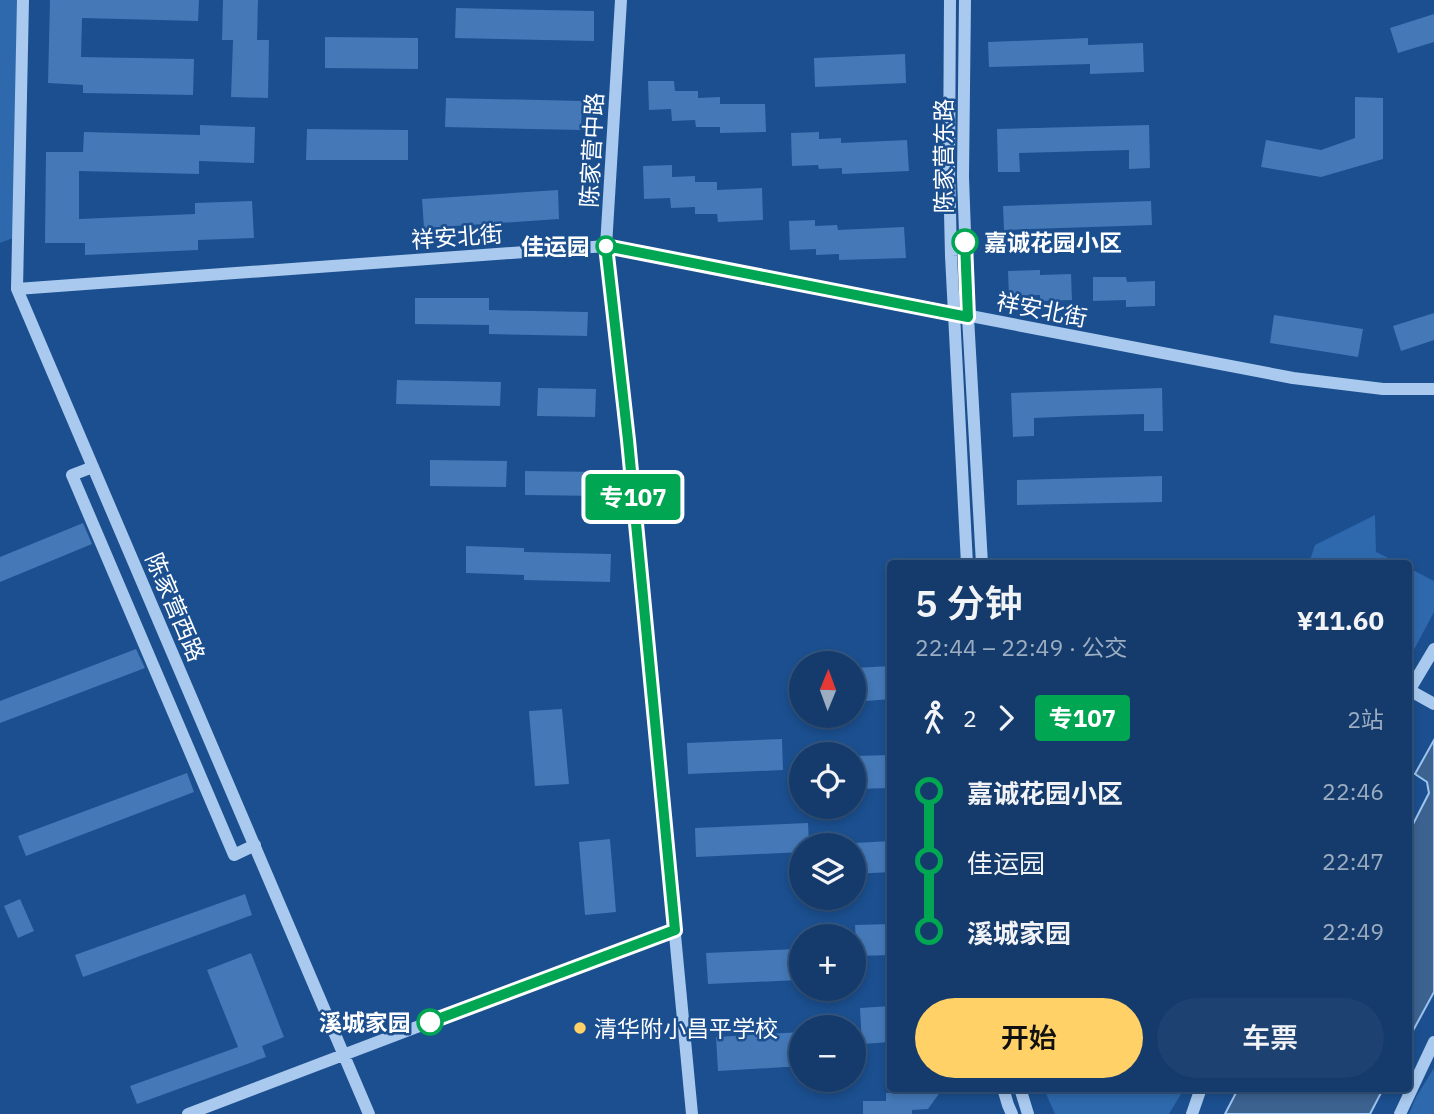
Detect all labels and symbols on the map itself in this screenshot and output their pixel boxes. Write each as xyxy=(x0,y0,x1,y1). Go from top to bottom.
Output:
street label: 陈家营中路 xyxy=(573,92,609,208)
street label: 陈家营东路 xyxy=(928,99,958,214)
street label: 祥安北街 xyxy=(410,218,504,254)
place label: 嘉诚花园小区 xyxy=(984,227,1122,257)
marker: 嘉诚花园小区 xyxy=(952,229,978,255)
place label: 佳运园 xyxy=(521,231,590,261)
marker: 佳运园 xyxy=(596,236,616,256)
street label: 祥安北街 xyxy=(994,285,1090,333)
line badge: 专107 xyxy=(584,474,682,520)
street label: 陈家营西路 xyxy=(140,548,212,666)
north arrow xyxy=(789,651,866,728)
place label: 溪城家园 xyxy=(319,1007,411,1037)
marker: 溪城家园 xyxy=(417,1009,443,1035)
place label: 清华附小昌平学校 xyxy=(594,1013,778,1043)
marker: 清华附小昌平学校 xyxy=(572,1020,588,1036)

